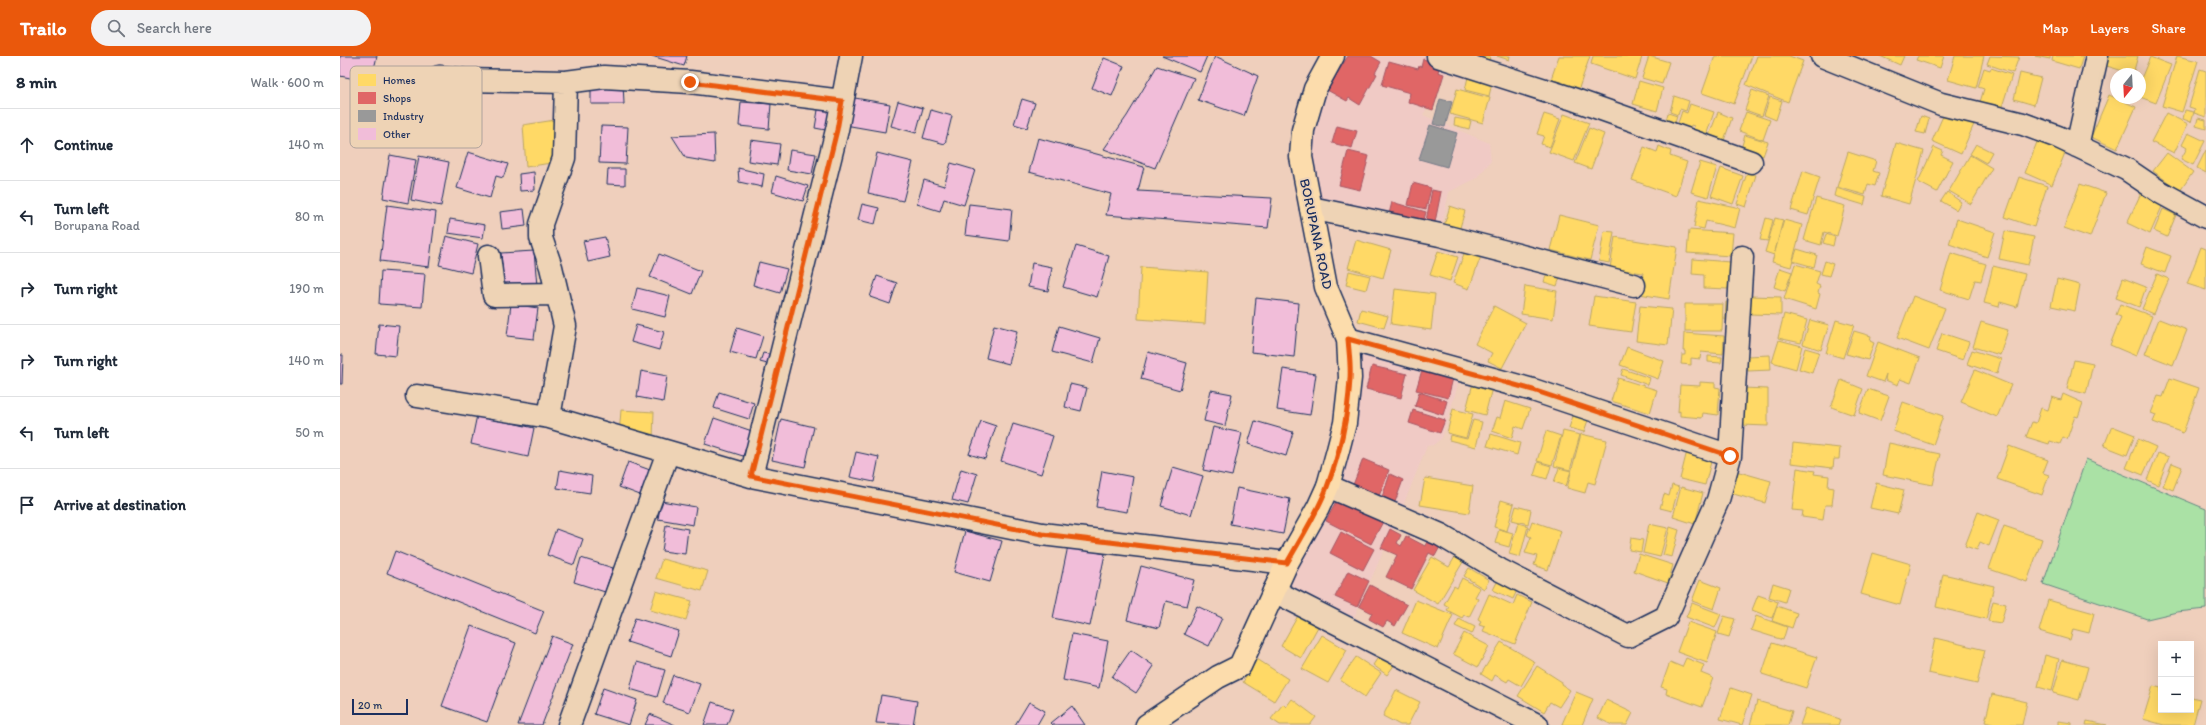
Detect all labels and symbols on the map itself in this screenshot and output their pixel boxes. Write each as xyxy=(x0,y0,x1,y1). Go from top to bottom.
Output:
legend xyxy=(350,66,482,148)
north arrow xyxy=(2110,68,2146,104)
route end xyxy=(681,73,699,91)
text: Homes xyxy=(383,74,416,87)
text: Shops xyxy=(383,92,411,105)
text: Industry xyxy=(383,110,425,123)
text: Other xyxy=(383,128,411,141)
street label: BORUPANA ROAD xyxy=(1296,177,1336,291)
route start xyxy=(1721,447,1739,465)
scale bar xyxy=(352,697,408,716)

